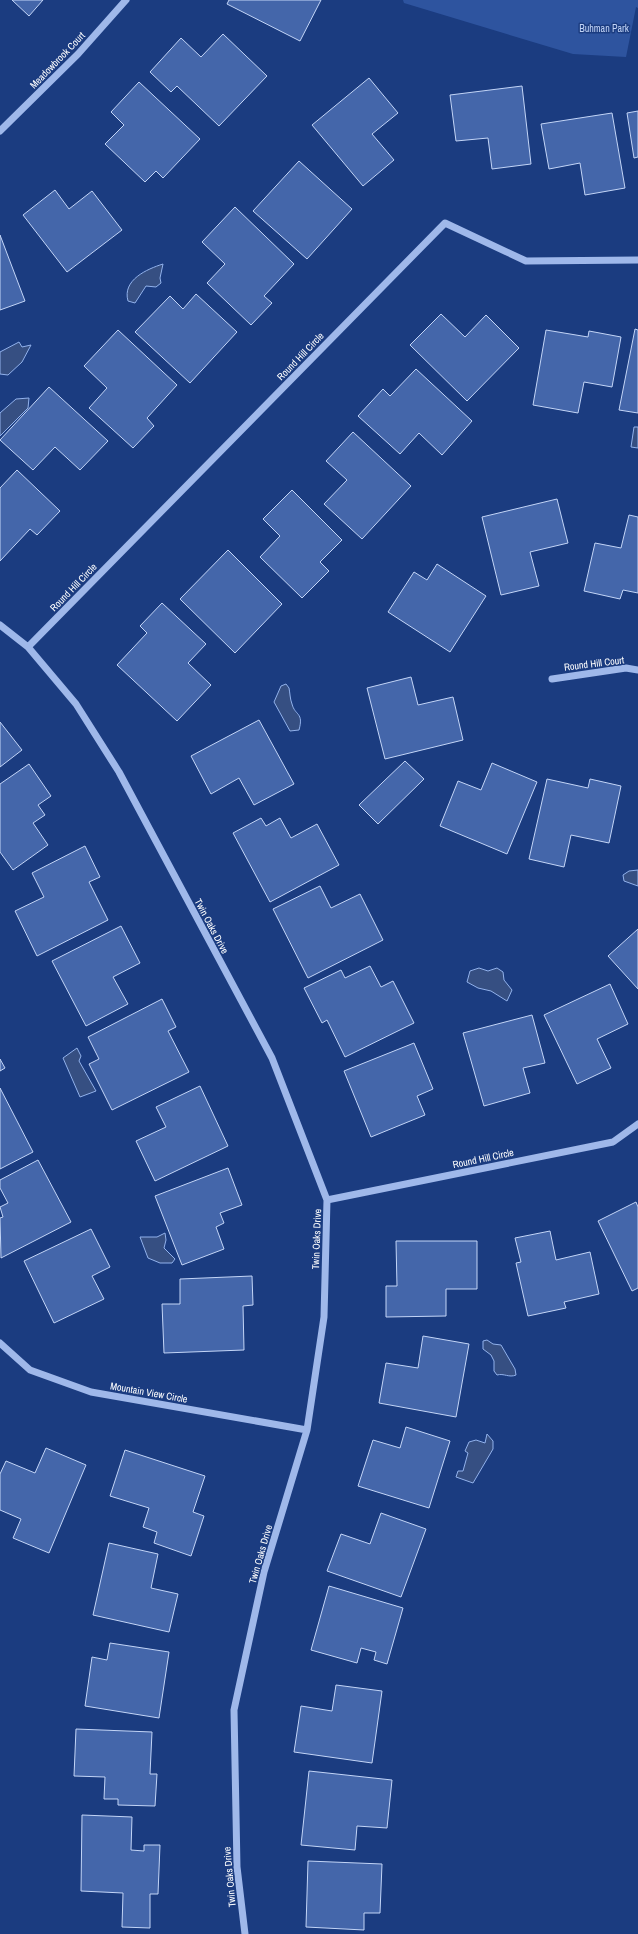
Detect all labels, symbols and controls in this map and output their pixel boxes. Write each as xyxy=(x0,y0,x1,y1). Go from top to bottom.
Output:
park label: Buhman Park xyxy=(579,22,630,35)
street label: Meadowbrook Court xyxy=(27,29,88,91)
street label: Round Hill Circle xyxy=(274,329,327,383)
street label: Round Hill Circle xyxy=(47,560,100,614)
street label: Round Hill Court xyxy=(563,653,626,674)
street label: Twin Oaks Drive xyxy=(192,896,232,956)
street label: Round Hill Circle xyxy=(451,1146,515,1171)
street label: Twin Oaks Drive xyxy=(309,1208,324,1270)
street label: Mountain View Circle xyxy=(109,1379,189,1406)
street label: Twin Oaks Drive xyxy=(246,1523,275,1585)
street label: Twin Oaks Drive xyxy=(220,1846,239,1908)

